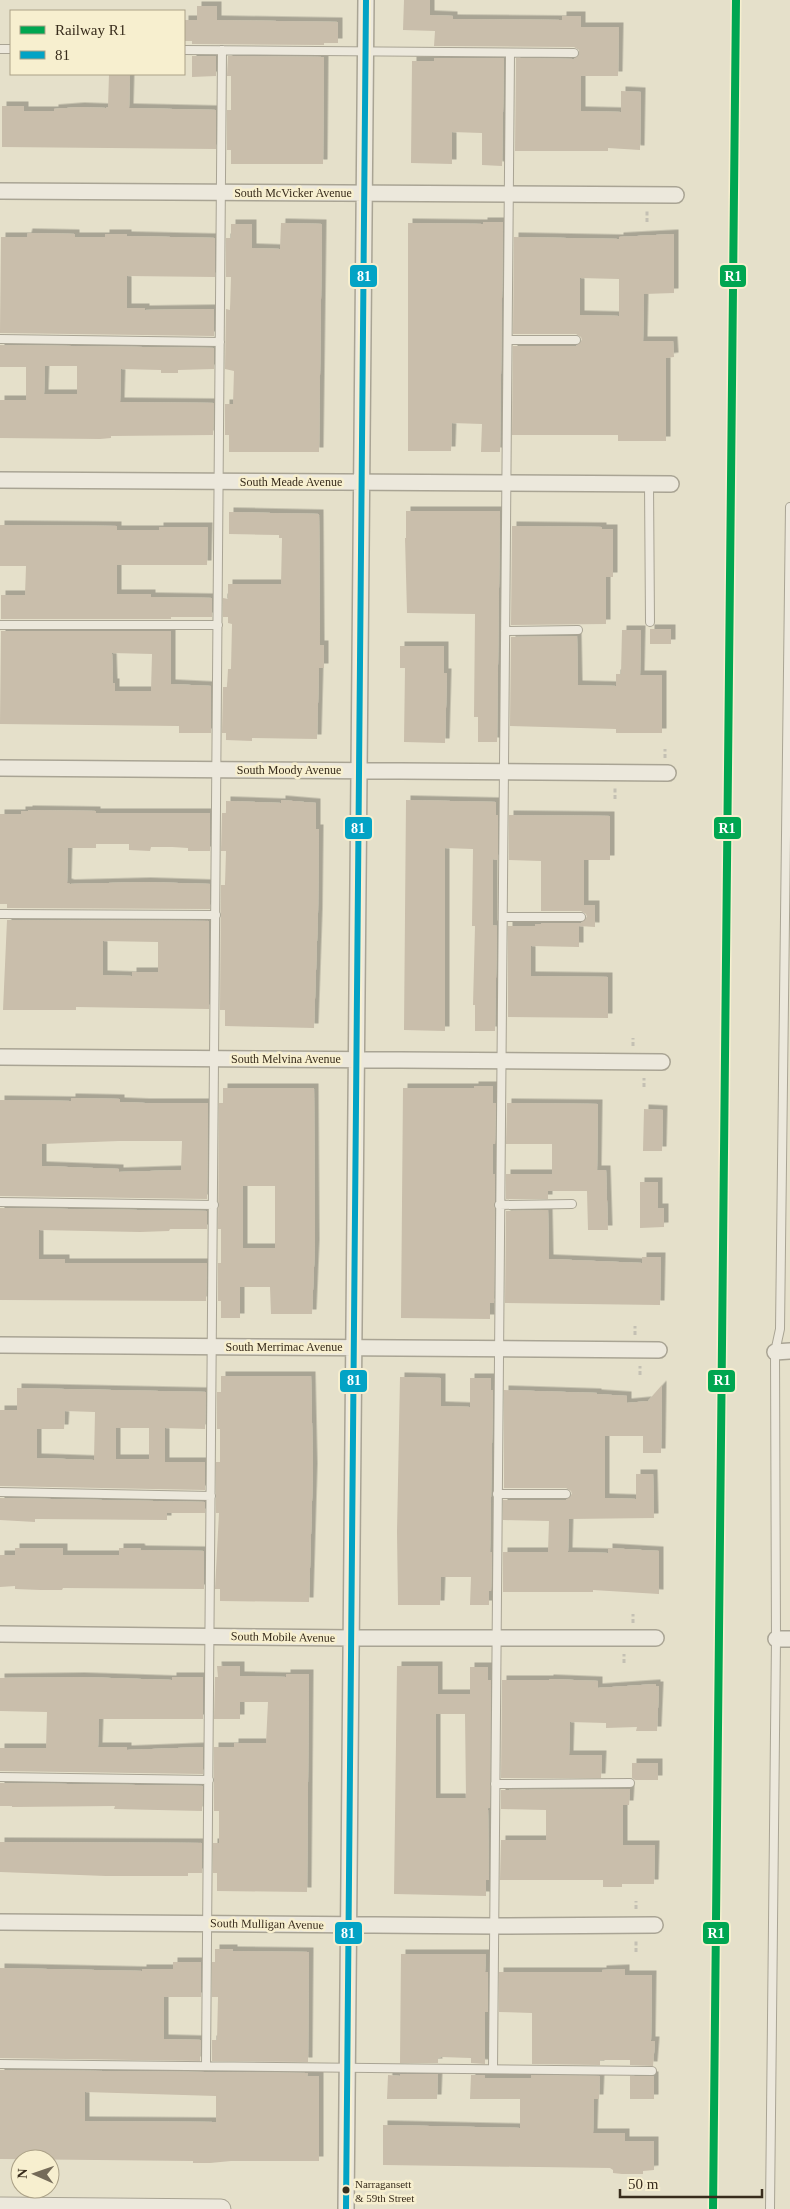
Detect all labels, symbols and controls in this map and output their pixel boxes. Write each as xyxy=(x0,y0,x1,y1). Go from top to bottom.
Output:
legend xyxy=(10,10,185,75)
text: Railway R1 xyxy=(55,22,126,38)
text: 81 xyxy=(55,47,70,63)
street label: South McVicker Avenue xyxy=(234,186,352,200)
line badge: 81 xyxy=(349,264,378,288)
line badge: R1 xyxy=(719,264,747,288)
text: 81 xyxy=(357,269,371,284)
text: R1 xyxy=(724,269,742,284)
street label: South Meade Avenue xyxy=(240,475,342,489)
street label: South Moody Avenue xyxy=(237,763,341,777)
line badge: 81 xyxy=(344,816,373,840)
line badge: R1 xyxy=(713,816,742,840)
text: 81 xyxy=(351,821,365,836)
text: R1 xyxy=(718,821,736,836)
street label: South Melvina Avenue xyxy=(231,1052,341,1066)
street label: South Merrimac Avenue xyxy=(225,1340,343,1354)
line badge: 81 xyxy=(339,1369,368,1393)
line badge: R1 xyxy=(707,1369,736,1393)
text: 81 xyxy=(347,1373,361,1388)
text: R1 xyxy=(713,1373,731,1388)
street label: South Mobile Avenue xyxy=(231,1629,335,1645)
street label: South Mulligan Avenue xyxy=(210,1916,324,1932)
line badge: 81 xyxy=(334,1921,363,1945)
line badge: R1 xyxy=(702,1921,730,1945)
text: 81 xyxy=(341,1926,355,1941)
text: R1 xyxy=(707,1926,725,1941)
north arrow xyxy=(10,2149,60,2199)
scale bar xyxy=(620,2166,762,2198)
text: N xyxy=(15,2168,30,2179)
text: 50 m xyxy=(628,2176,659,2192)
place label: Narragansett & 59th Street xyxy=(355,2178,414,2204)
marker: Narragansett & 59th Street xyxy=(341,2185,351,2195)

